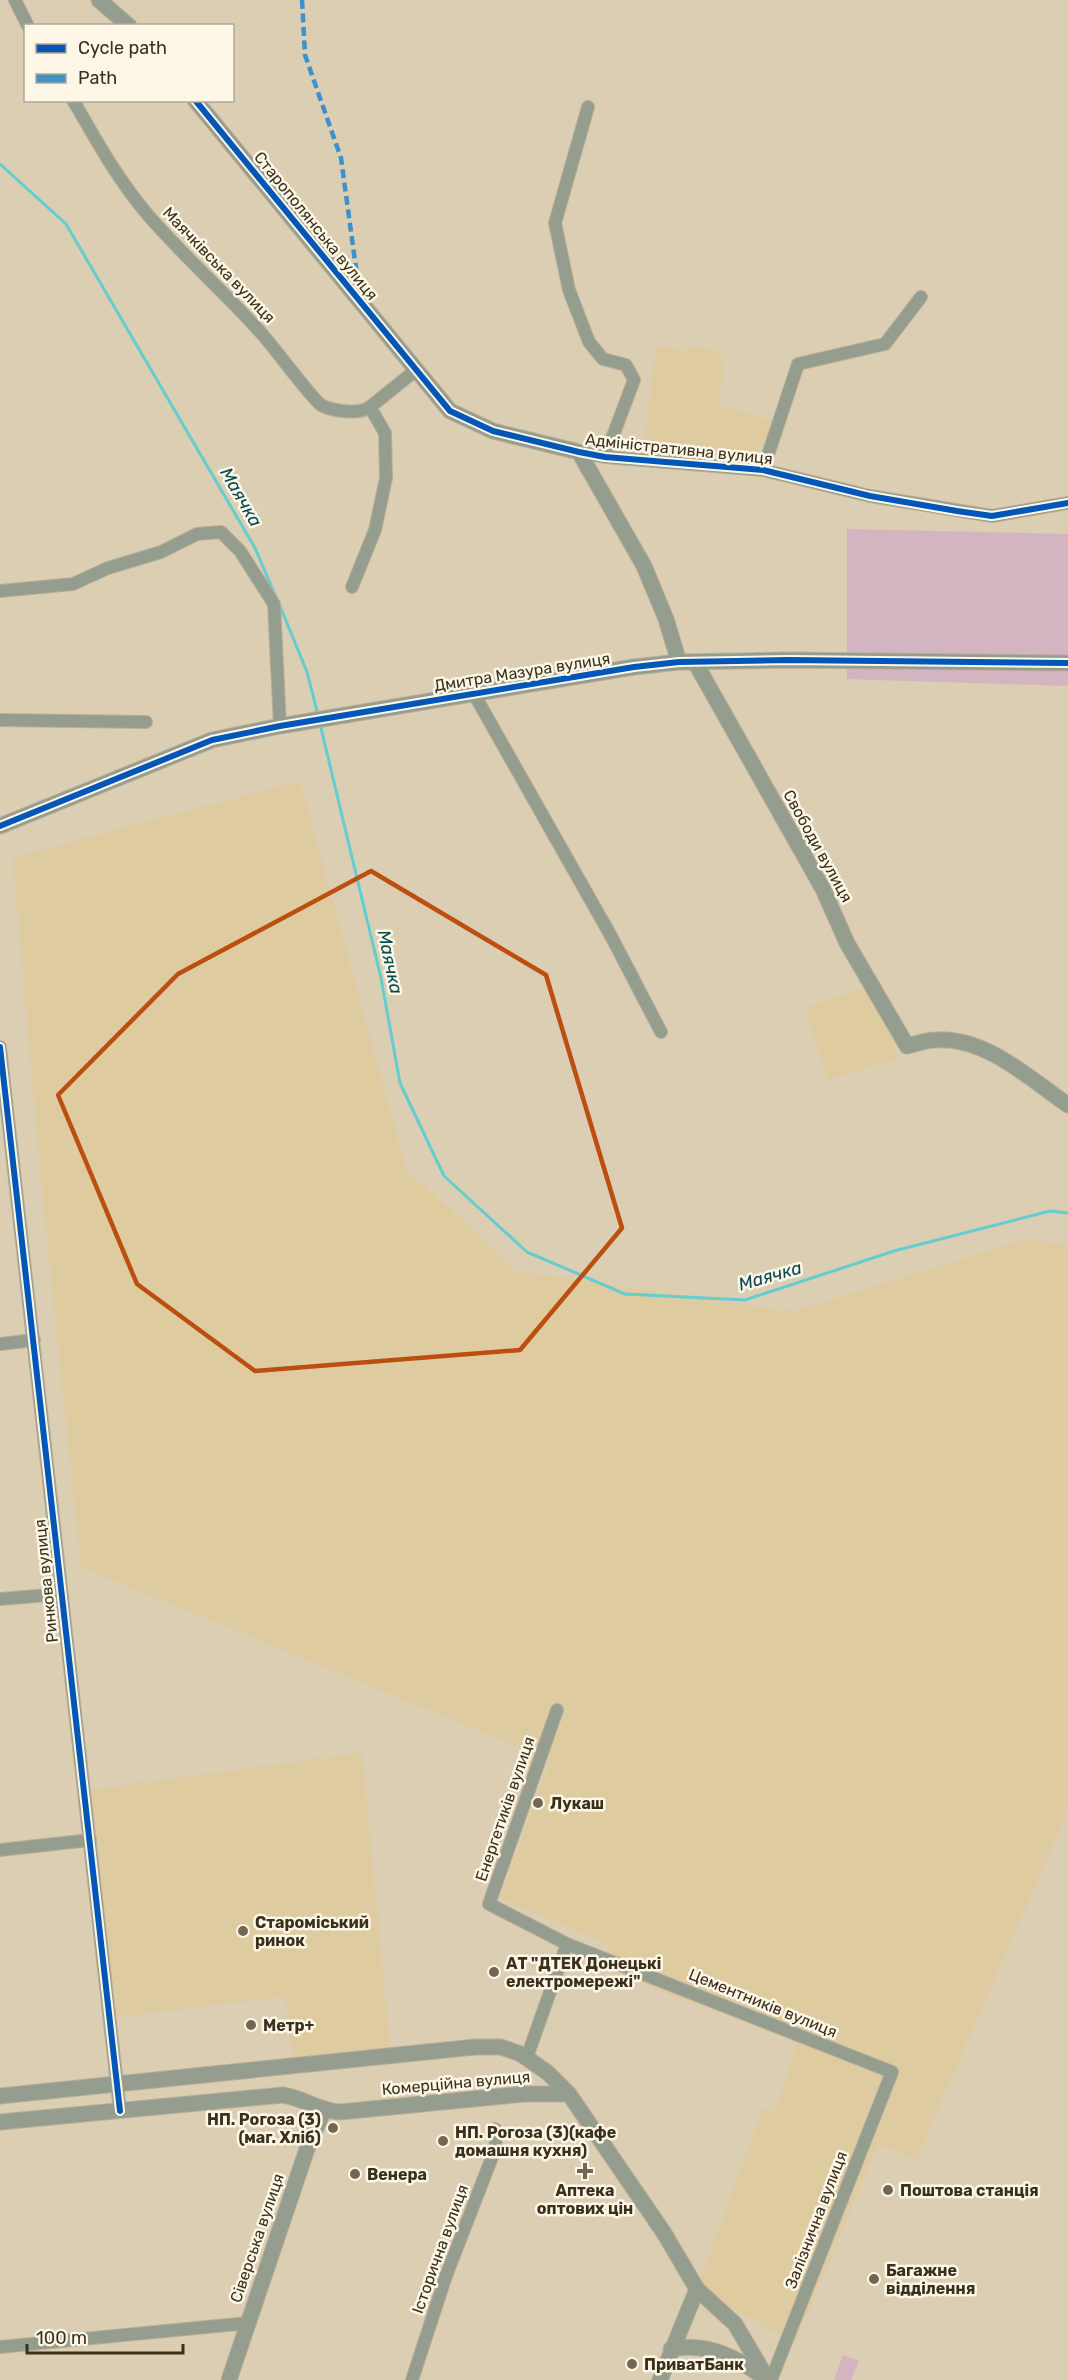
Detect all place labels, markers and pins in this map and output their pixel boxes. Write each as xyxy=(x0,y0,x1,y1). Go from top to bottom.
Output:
place label: Лукаш xyxy=(550,1794,604,1813)
marker: Лукаш xyxy=(531,1796,545,1810)
place label: Староміський ринок xyxy=(255,1913,369,1950)
marker: Староміський ринок xyxy=(236,1924,250,1938)
place label: АТ "ДТЕК Донецькі електромережі" xyxy=(506,1954,661,1991)
marker: АТ "ДТЕК Донецькі електромережі" xyxy=(487,1965,501,1979)
place label: Метр+ xyxy=(263,2016,315,2035)
marker: Метр+ xyxy=(244,2018,258,2032)
place label: НП. Рогоза (3) (маг. Хліб) xyxy=(207,2110,321,2147)
marker: НП. Рогоза (3) (маг. Хліб) xyxy=(326,2121,340,2135)
place label: НП. Рогоза (3)(кафе домашня кухня) xyxy=(455,2123,616,2160)
marker: НП. Рогоза (3)(кафе домашня кухня) xyxy=(436,2134,450,2148)
marker: Аптека оптових цін xyxy=(578,2164,592,2178)
place label: Венера xyxy=(367,2165,427,2184)
marker: Венера xyxy=(348,2167,362,2181)
place label: Аптека оптових цін xyxy=(537,2181,633,2218)
place label: Поштова станція xyxy=(900,2181,1039,2200)
marker: Поштова станція xyxy=(881,2183,895,2197)
place label: Багажне відділення xyxy=(886,2261,975,2298)
marker: Багажне відділення xyxy=(867,2272,881,2286)
place label: ПриватБанк xyxy=(644,2355,744,2374)
marker: ПриватБанк xyxy=(625,2357,639,2371)

